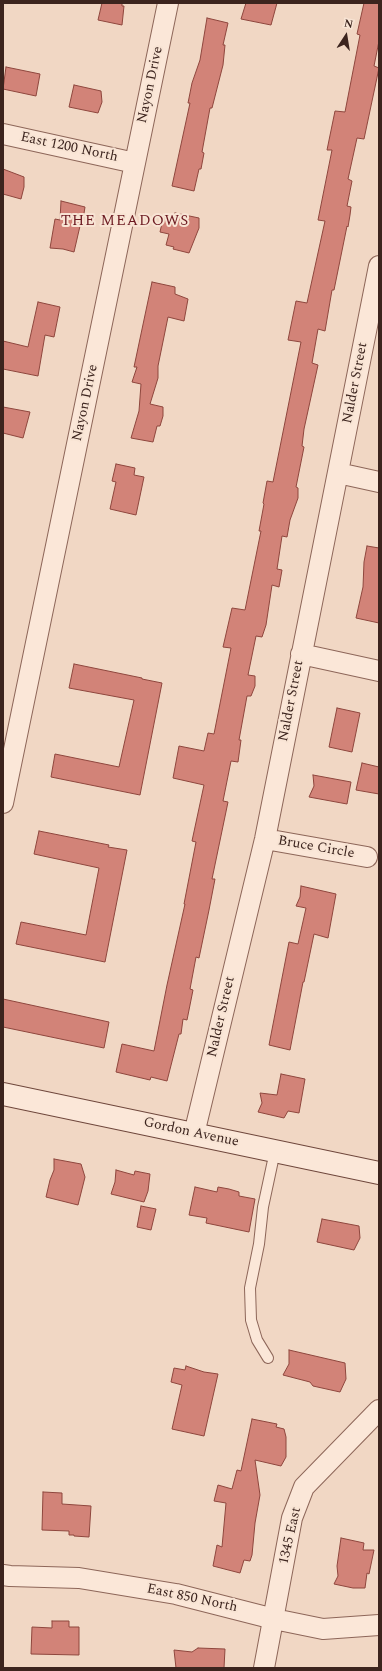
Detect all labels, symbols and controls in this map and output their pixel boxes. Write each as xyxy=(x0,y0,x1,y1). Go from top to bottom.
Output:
text: N xyxy=(342,15,355,33)
north arrow xyxy=(326,16,366,56)
street label: Nayon Drive xyxy=(135,45,167,125)
street label: East 1200 North xyxy=(19,129,119,167)
district label: THE MEADOWS xyxy=(61,213,189,231)
street label: Nalder Street xyxy=(340,341,372,425)
street label: Nayon Drive xyxy=(70,363,102,443)
street label: Nalder Street xyxy=(276,659,308,743)
street label: Bruce Circle xyxy=(276,833,356,863)
street label: Nalder Street xyxy=(205,975,239,1059)
street label: Gordon Avenue xyxy=(142,1115,240,1151)
street label: 1345 East xyxy=(276,1506,306,1566)
street label: East 850 North xyxy=(145,1581,239,1617)

